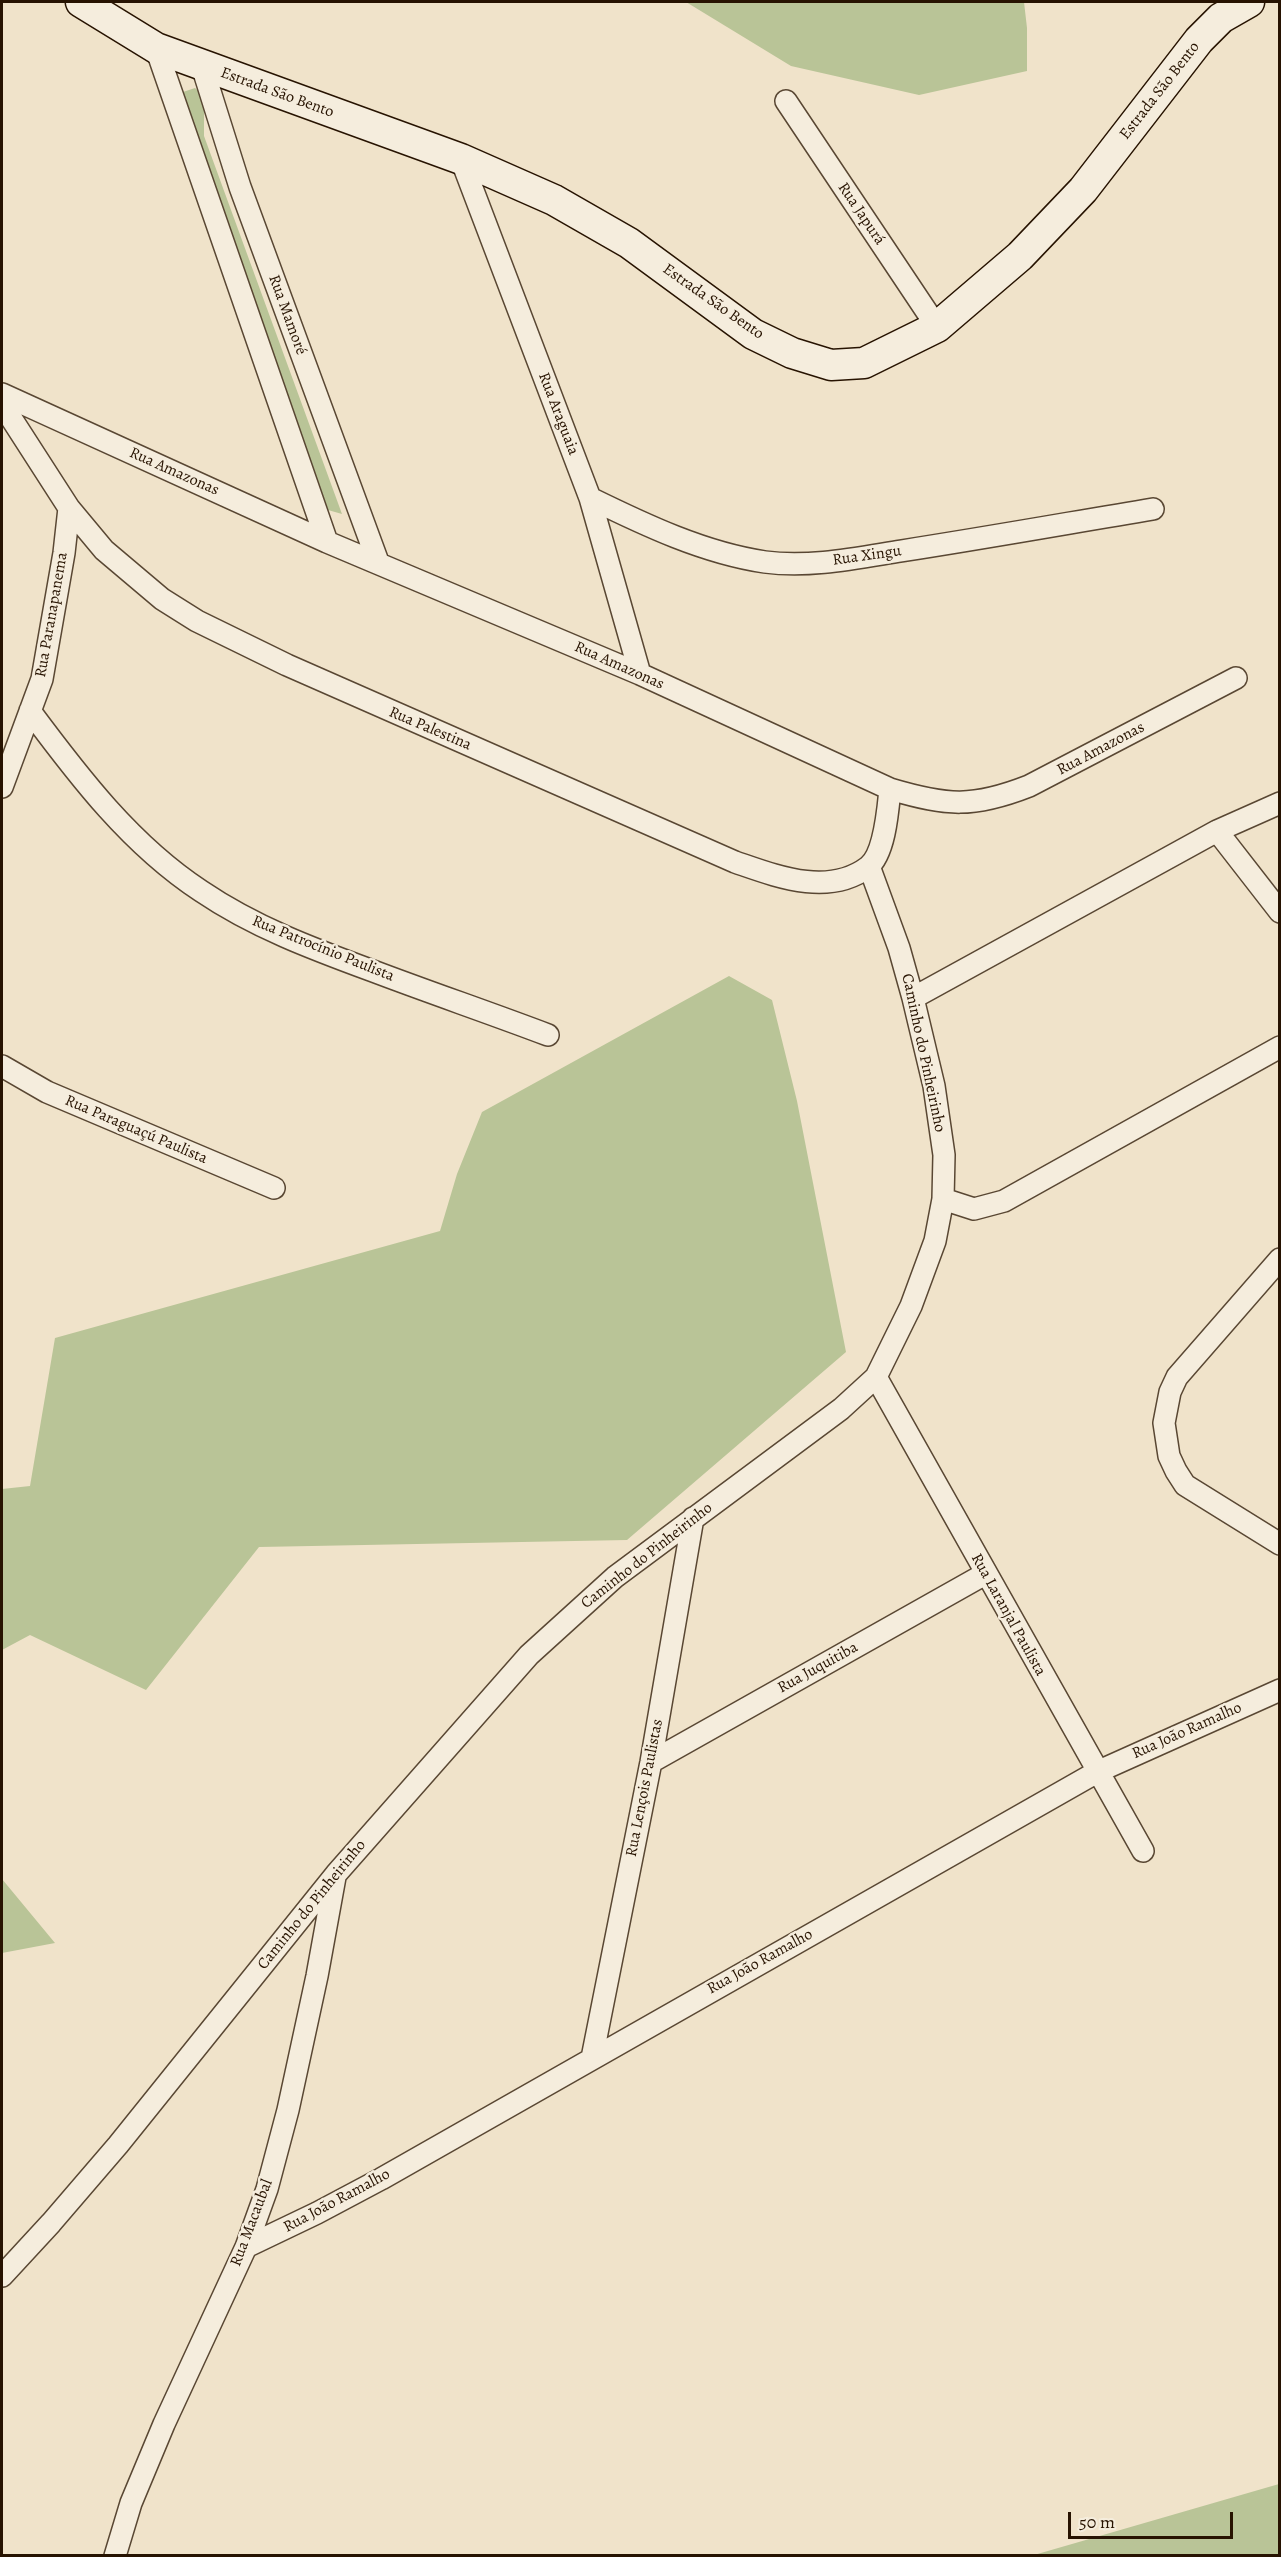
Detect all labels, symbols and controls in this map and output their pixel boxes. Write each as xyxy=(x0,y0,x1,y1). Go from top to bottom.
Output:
street label: Estrada São Bento xyxy=(1116,38,1204,144)
street label: Estrada São Bento xyxy=(218,64,336,122)
street label: Rua Japurá xyxy=(833,179,889,249)
street label: Estrada São Bento xyxy=(659,260,767,344)
street label: Rua Mamoré xyxy=(264,272,310,358)
street label: Rua Araguaia xyxy=(533,370,583,458)
street label: Rua Amazonas xyxy=(126,444,222,500)
street label: Rua Xingu xyxy=(831,542,903,570)
street label: Rua Paranapanema xyxy=(32,551,72,679)
street label: Rua Amazonas xyxy=(571,638,667,694)
street label: Rua Palestina xyxy=(386,703,474,755)
street label: Rua Amazonas xyxy=(1054,718,1148,780)
street label: Rua Patrocínio Paulista xyxy=(249,912,397,986)
street label: Caminho do Pinheirinho xyxy=(897,972,949,1134)
street label: Rua Paraguaçú Paulista xyxy=(62,1091,210,1169)
street label: Caminho do Pinheirinho xyxy=(577,1499,717,1613)
street label: Rua Laranjal Paulista xyxy=(966,1550,1050,1680)
street label: Rua Juquitiba xyxy=(775,1638,861,1698)
street label: Rua João Ramalho xyxy=(1129,1698,1245,1764)
street label: Rua Lençois Paulistas xyxy=(622,1718,668,1858)
street label: Caminho do Pinheirinho xyxy=(254,1836,370,1974)
street label: Rua João Ramalho xyxy=(704,1925,816,1999)
street label: Rua João Ramalho xyxy=(280,2165,394,2237)
street label: Rua Macaubal xyxy=(227,2177,277,2269)
scale bar xyxy=(1071,2500,1236,2538)
text: 50 m xyxy=(1079,2510,1115,2534)

